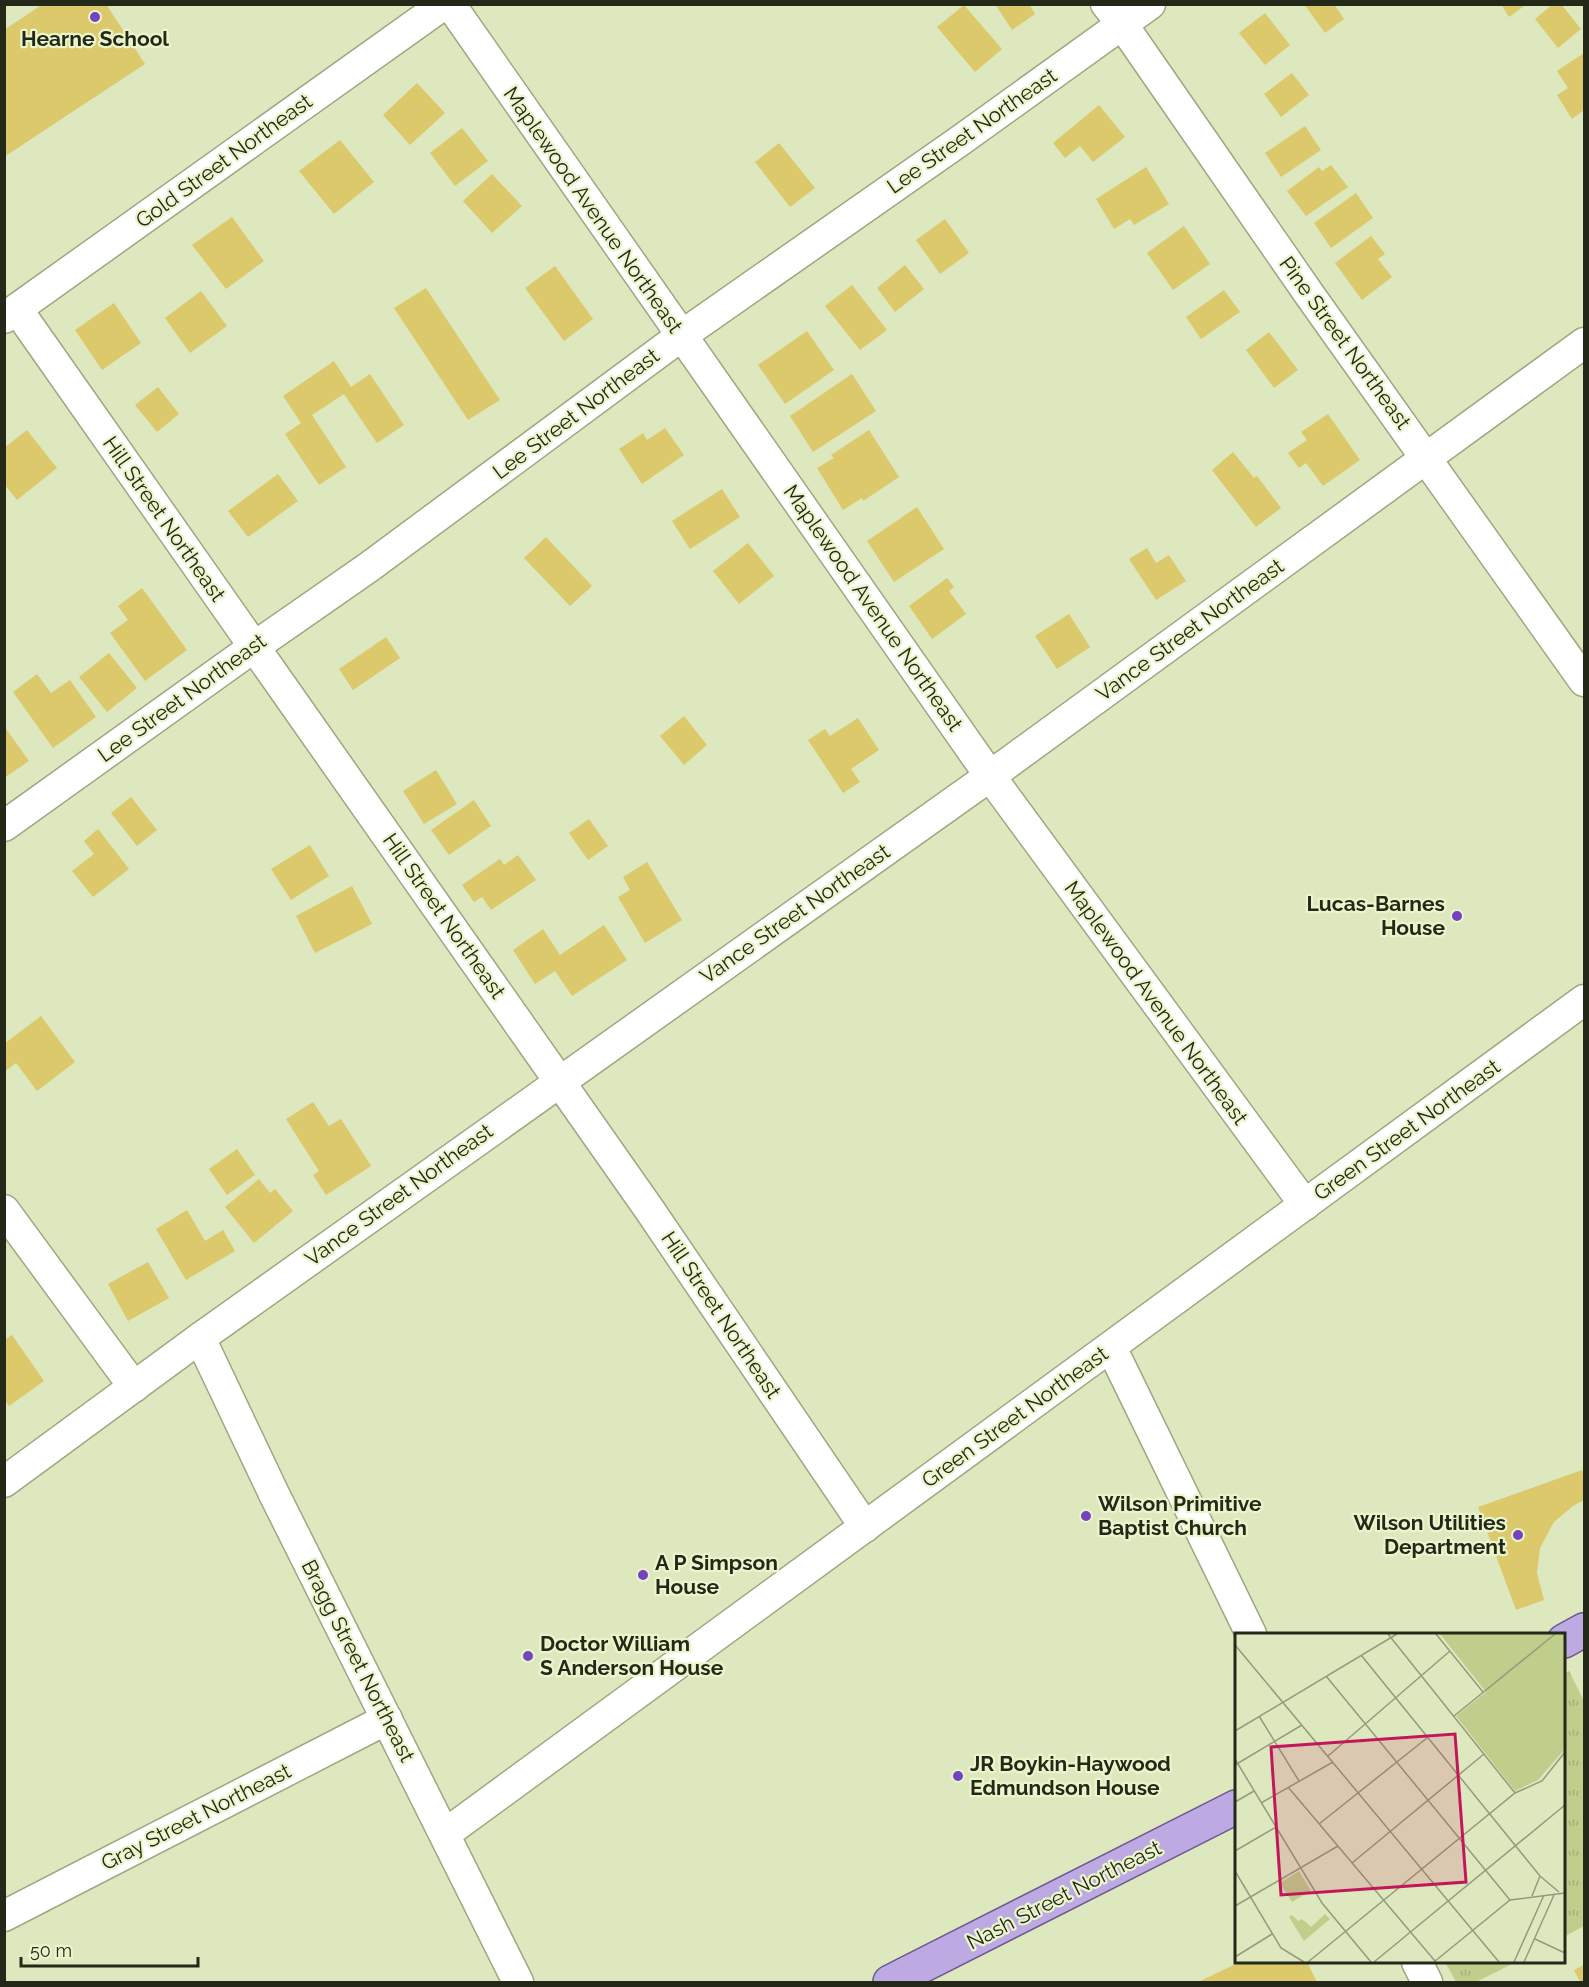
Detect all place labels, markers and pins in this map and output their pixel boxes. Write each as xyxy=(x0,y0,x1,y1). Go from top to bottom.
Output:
marker: Hearne School xyxy=(88,10,102,24)
place label: Hearne School xyxy=(21,26,169,51)
place label: Lucas-Barnes House xyxy=(1307,891,1445,940)
marker: Lucas-Barnes House xyxy=(1450,909,1464,923)
place label: Wilson Primitive Baptist Church xyxy=(1098,1491,1262,1540)
marker: Wilson Primitive Baptist Church xyxy=(1079,1509,1093,1523)
place label: Wilson Utilities Department xyxy=(1354,1510,1506,1559)
marker: Wilson Utilities Department xyxy=(1511,1528,1525,1542)
place label: A P Simpson House xyxy=(655,1550,778,1599)
marker: A P Simpson House xyxy=(636,1568,650,1582)
place label: Doctor William S Anderson House xyxy=(540,1631,724,1680)
marker: Doctor William S Anderson House xyxy=(521,1649,535,1663)
place label: JR Boykin-Haywood Edmundson House xyxy=(970,1751,1171,1800)
marker: JR Boykin-Haywood Edmundson House xyxy=(951,1769,965,1783)

